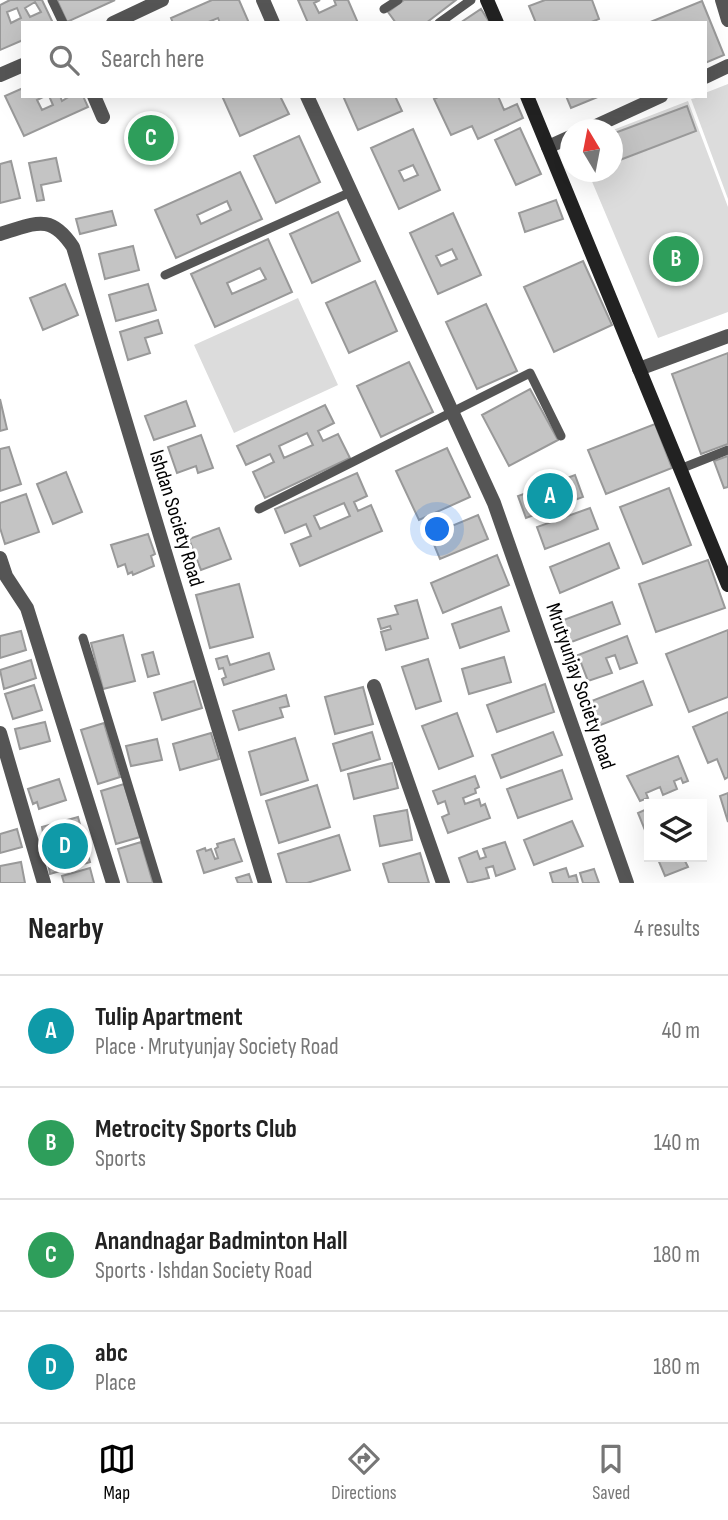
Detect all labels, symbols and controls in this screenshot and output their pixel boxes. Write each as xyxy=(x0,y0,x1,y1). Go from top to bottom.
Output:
search box xyxy=(21,21,707,98)
icon: search xyxy=(45,41,83,79)
text: Search here xyxy=(101,44,204,75)
pin: C xyxy=(128,112,174,164)
north arrow xyxy=(560,119,623,182)
pin: B xyxy=(653,233,699,285)
street label: Ishdan Society Road xyxy=(144,447,209,589)
pin: A xyxy=(527,470,573,522)
your location xyxy=(420,512,454,546)
street label: Mrutyunjay Society Road xyxy=(540,600,621,772)
map controls xyxy=(644,799,707,862)
button: layers xyxy=(644,799,707,862)
pin: D xyxy=(42,820,88,872)
text: Nearby xyxy=(28,911,104,947)
text: 4 results xyxy=(634,915,700,943)
text: Tulip Apartment xyxy=(95,1002,243,1033)
text: A xyxy=(46,1017,56,1045)
text: 40 m xyxy=(662,1017,700,1045)
text: Place · Mrutyunjay Society Road xyxy=(95,1033,339,1061)
text: Metrocity Sports Club xyxy=(95,1114,297,1145)
text: B xyxy=(46,1129,56,1157)
text: 140 m xyxy=(654,1129,700,1157)
text: Sports xyxy=(95,1145,146,1173)
text: Anandnagar Badminton Hall xyxy=(95,1226,348,1257)
text: C xyxy=(45,1241,57,1269)
text: 180 m xyxy=(653,1241,700,1269)
text: Sports · Ishdan Society Road xyxy=(95,1257,312,1285)
text: abc xyxy=(95,1338,128,1369)
text: D xyxy=(45,1353,57,1381)
text: 180 m xyxy=(653,1353,700,1381)
text: Place xyxy=(95,1369,136,1397)
tab: Map xyxy=(98,1440,136,1505)
tab: Directions xyxy=(331,1440,397,1505)
tab: Saved xyxy=(592,1440,630,1505)

